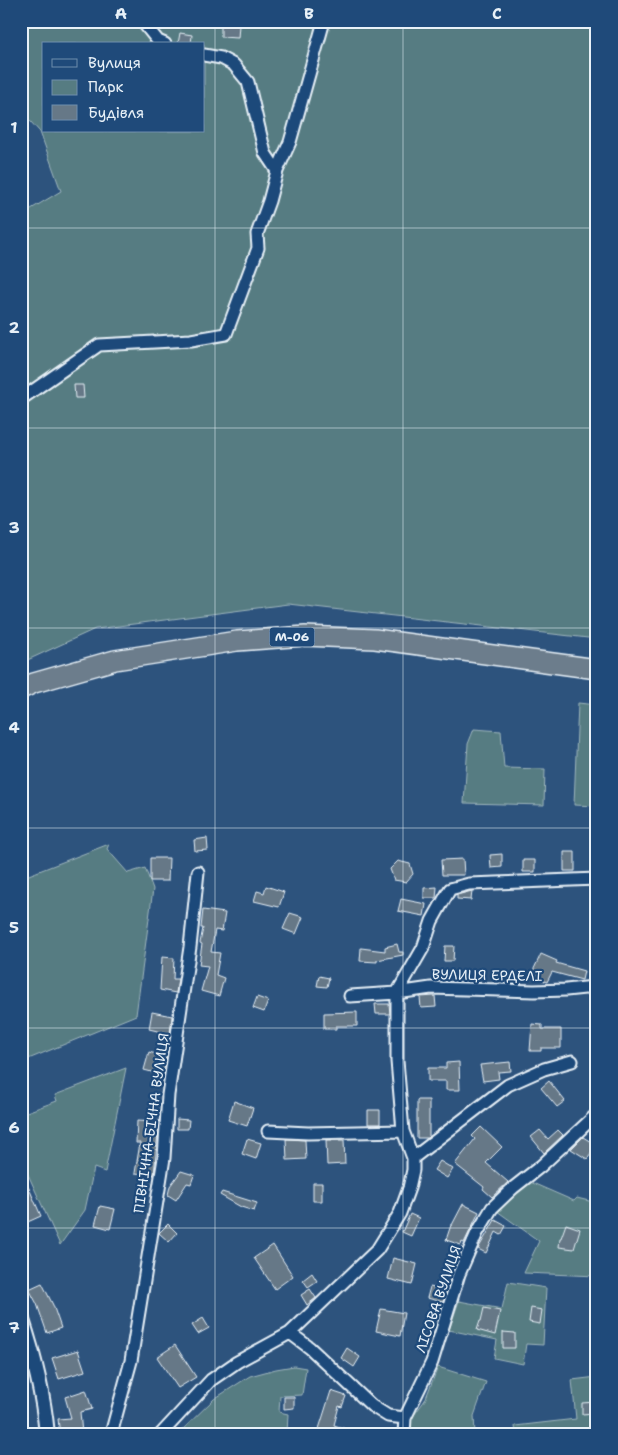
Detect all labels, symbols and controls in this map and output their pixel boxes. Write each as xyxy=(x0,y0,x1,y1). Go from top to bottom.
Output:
text: A xyxy=(115,3,127,24)
text: B xyxy=(304,3,314,24)
text: C xyxy=(492,3,502,24)
legend xyxy=(42,42,205,132)
text: Вулиця xyxy=(88,53,141,73)
text: Парк xyxy=(88,77,124,97)
text: Будівля xyxy=(88,103,144,123)
text: 1 xyxy=(10,117,18,138)
text: 2 xyxy=(8,317,20,338)
text: 3 xyxy=(8,517,20,538)
road number: М-06 xyxy=(270,628,314,646)
text: 4 xyxy=(8,717,20,738)
text: 5 xyxy=(9,917,19,938)
street label: ВУЛИЦЯ ЕРДЕЛІ xyxy=(432,965,543,985)
street label: ПІВНІЧНА-БІЧНА ВУЛИЦЯ xyxy=(129,1032,173,1214)
text: 6 xyxy=(8,1117,20,1138)
street label: ЛІСОВА ВУЛИЦЯ xyxy=(411,1243,465,1355)
text: 7 xyxy=(8,1317,20,1338)

